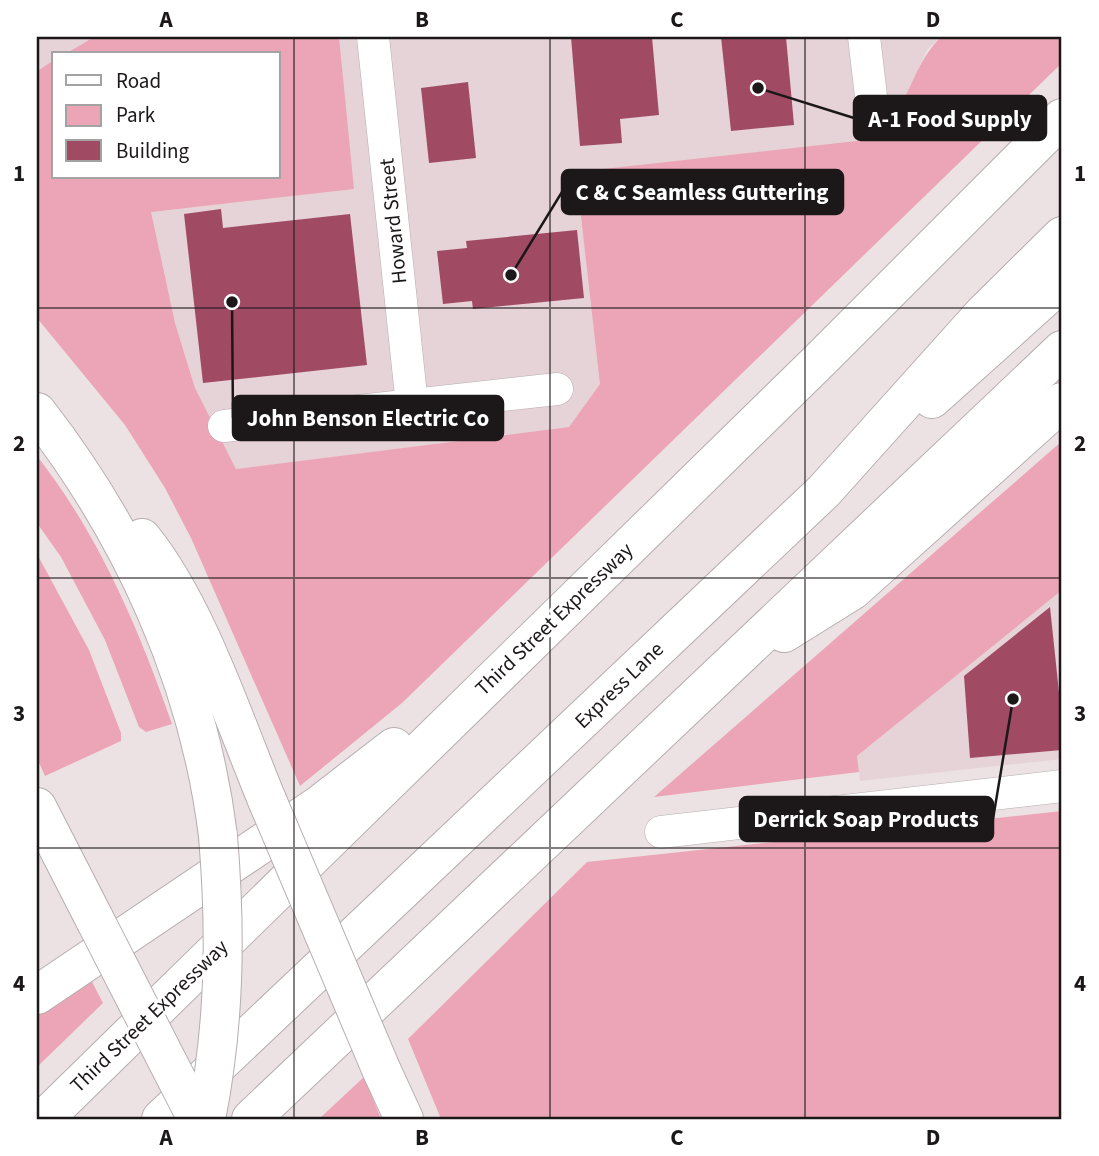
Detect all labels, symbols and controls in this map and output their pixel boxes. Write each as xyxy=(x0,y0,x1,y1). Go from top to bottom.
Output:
text: A xyxy=(158,3,173,36)
text: B xyxy=(415,3,429,36)
text: C xyxy=(670,3,684,36)
text: D xyxy=(926,3,940,36)
legend xyxy=(52,52,280,178)
text: Road xyxy=(116,66,161,96)
callout: A-1 Food Supply xyxy=(854,96,1046,140)
text: Park xyxy=(116,100,156,130)
text: A-1 Food Supply xyxy=(867,103,1032,136)
text: Building xyxy=(116,136,190,166)
text: 1 xyxy=(13,157,25,190)
street label: Howard Street xyxy=(371,157,415,285)
text: 1 xyxy=(1074,157,1086,190)
callout: C & C Seamless Guttering xyxy=(562,170,843,214)
text: C & C Seamless Guttering xyxy=(576,176,829,209)
callout: John Benson Electric Co xyxy=(233,396,503,440)
text: John Benson Electric Co xyxy=(247,402,489,435)
text: 2 xyxy=(13,427,25,460)
text: 2 xyxy=(1074,427,1086,460)
street label: Third Street Expressway xyxy=(468,535,640,703)
street label: Express Lane xyxy=(568,635,670,735)
text: 3 xyxy=(13,697,25,730)
text: 3 xyxy=(1074,697,1086,730)
callout: Derrick Soap Products xyxy=(740,797,993,841)
text: Derrick Soap Products xyxy=(753,803,979,836)
street label: Third Street Expressway xyxy=(63,932,235,1100)
text: 4 xyxy=(13,967,25,1000)
text: 4 xyxy=(1074,967,1086,1000)
text: A xyxy=(158,1121,173,1154)
text: B xyxy=(415,1121,429,1154)
text: C xyxy=(670,1121,684,1154)
text: D xyxy=(926,1121,940,1154)

